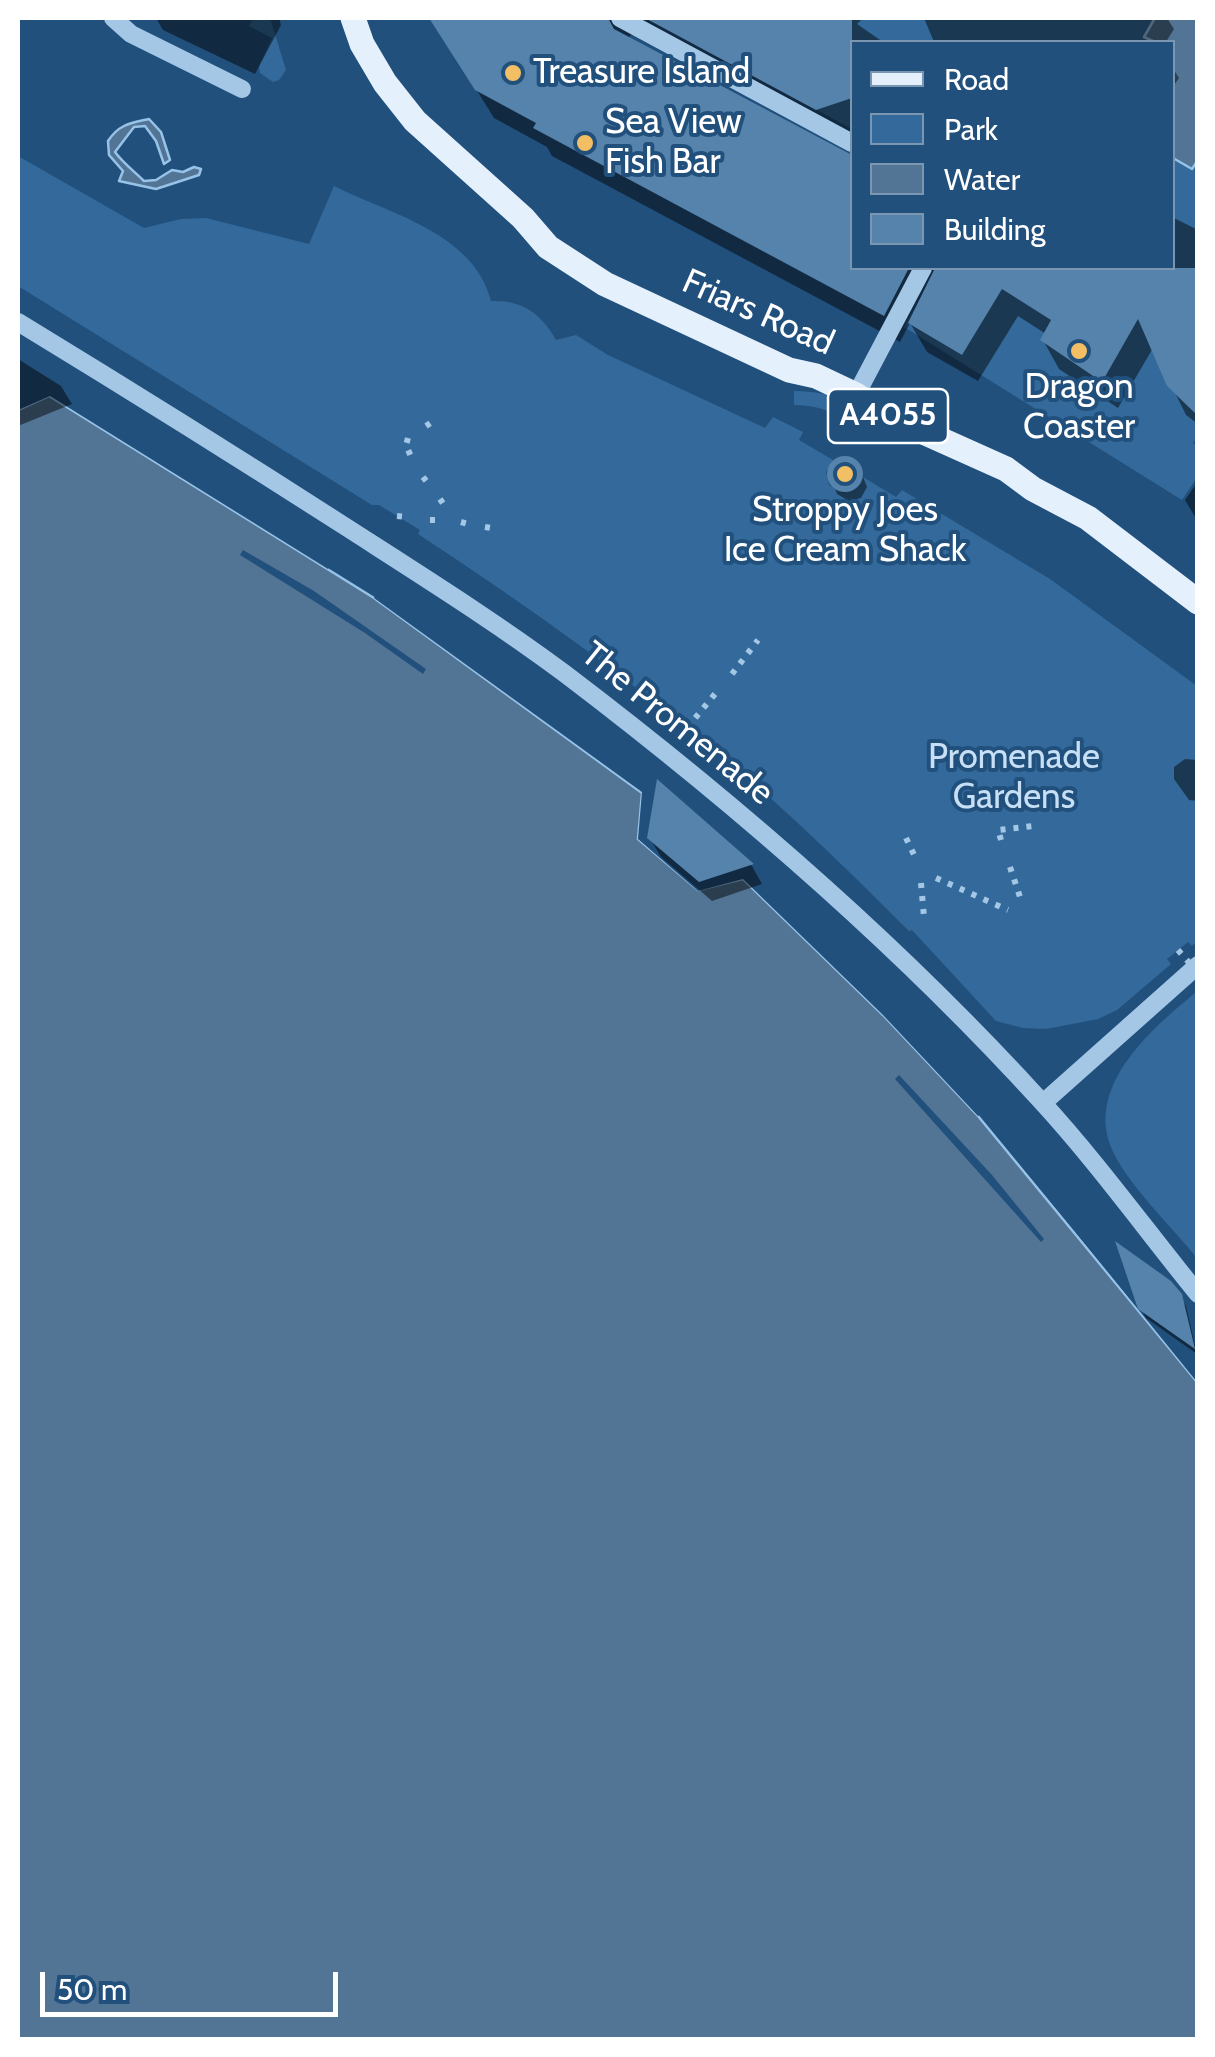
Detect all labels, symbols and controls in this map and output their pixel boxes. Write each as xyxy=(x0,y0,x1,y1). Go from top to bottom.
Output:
legend xyxy=(850,40,1175,270)
place label: Treasure Island xyxy=(533,52,750,94)
text: Road xyxy=(944,61,1009,98)
marker: Treasure Island xyxy=(502,62,524,84)
place label: Sea View Fish Bar xyxy=(605,102,742,184)
text: Park xyxy=(944,111,998,148)
marker: Sea View Fish Bar xyxy=(574,132,596,154)
text: Water xyxy=(944,161,1020,198)
text: Building xyxy=(944,211,1046,248)
street label: Friars Road xyxy=(676,261,840,365)
marker: Dragon Coaster xyxy=(1068,340,1090,362)
place label: Dragon Coaster xyxy=(1023,367,1135,449)
road number: A4055 xyxy=(828,389,948,443)
marker: Stroppy Joes Ice Cream Shack xyxy=(834,463,856,485)
place label: Stroppy Joes Ice Cream Shack xyxy=(724,490,966,572)
street label: The Promenade xyxy=(572,634,782,814)
park label: Promenade Gardens xyxy=(928,737,1100,819)
scale bar xyxy=(45,1952,342,2014)
text: 50 m xyxy=(57,1971,127,2008)

